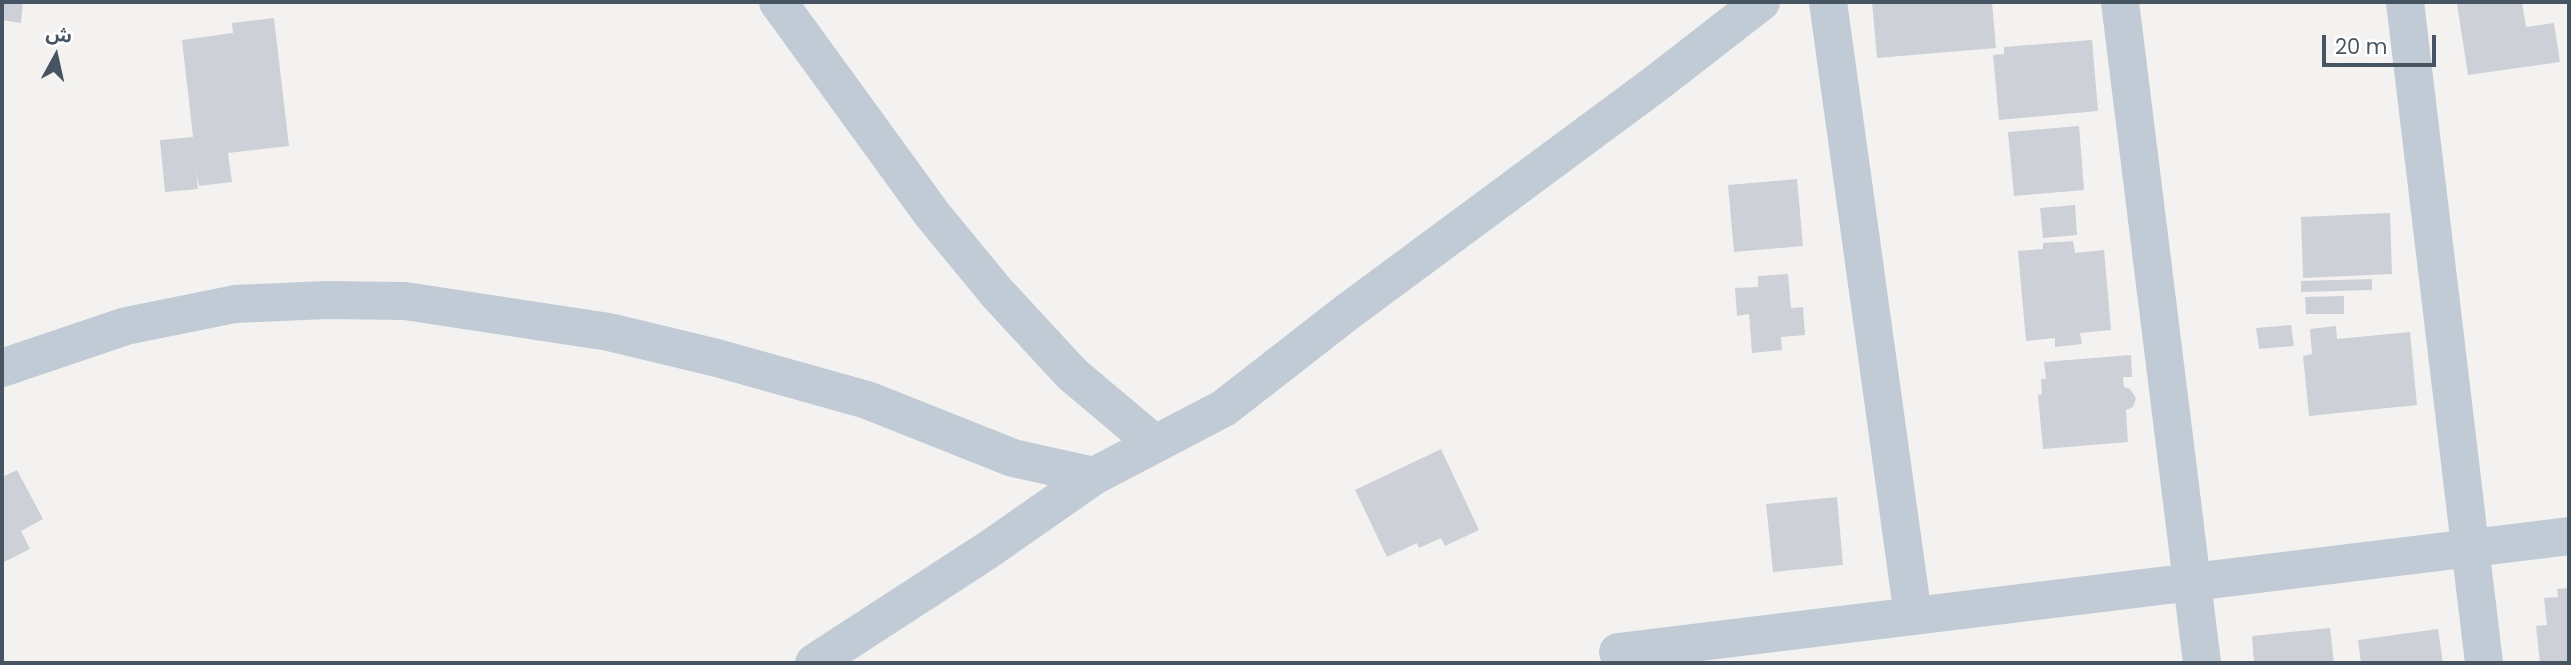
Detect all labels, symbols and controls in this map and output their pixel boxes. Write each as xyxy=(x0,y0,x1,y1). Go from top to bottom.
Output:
text: ش xyxy=(44,20,74,50)
north arrow xyxy=(21,21,91,91)
scale bar xyxy=(2326,21,2440,65)
text: 20 m xyxy=(2335,32,2388,61)

